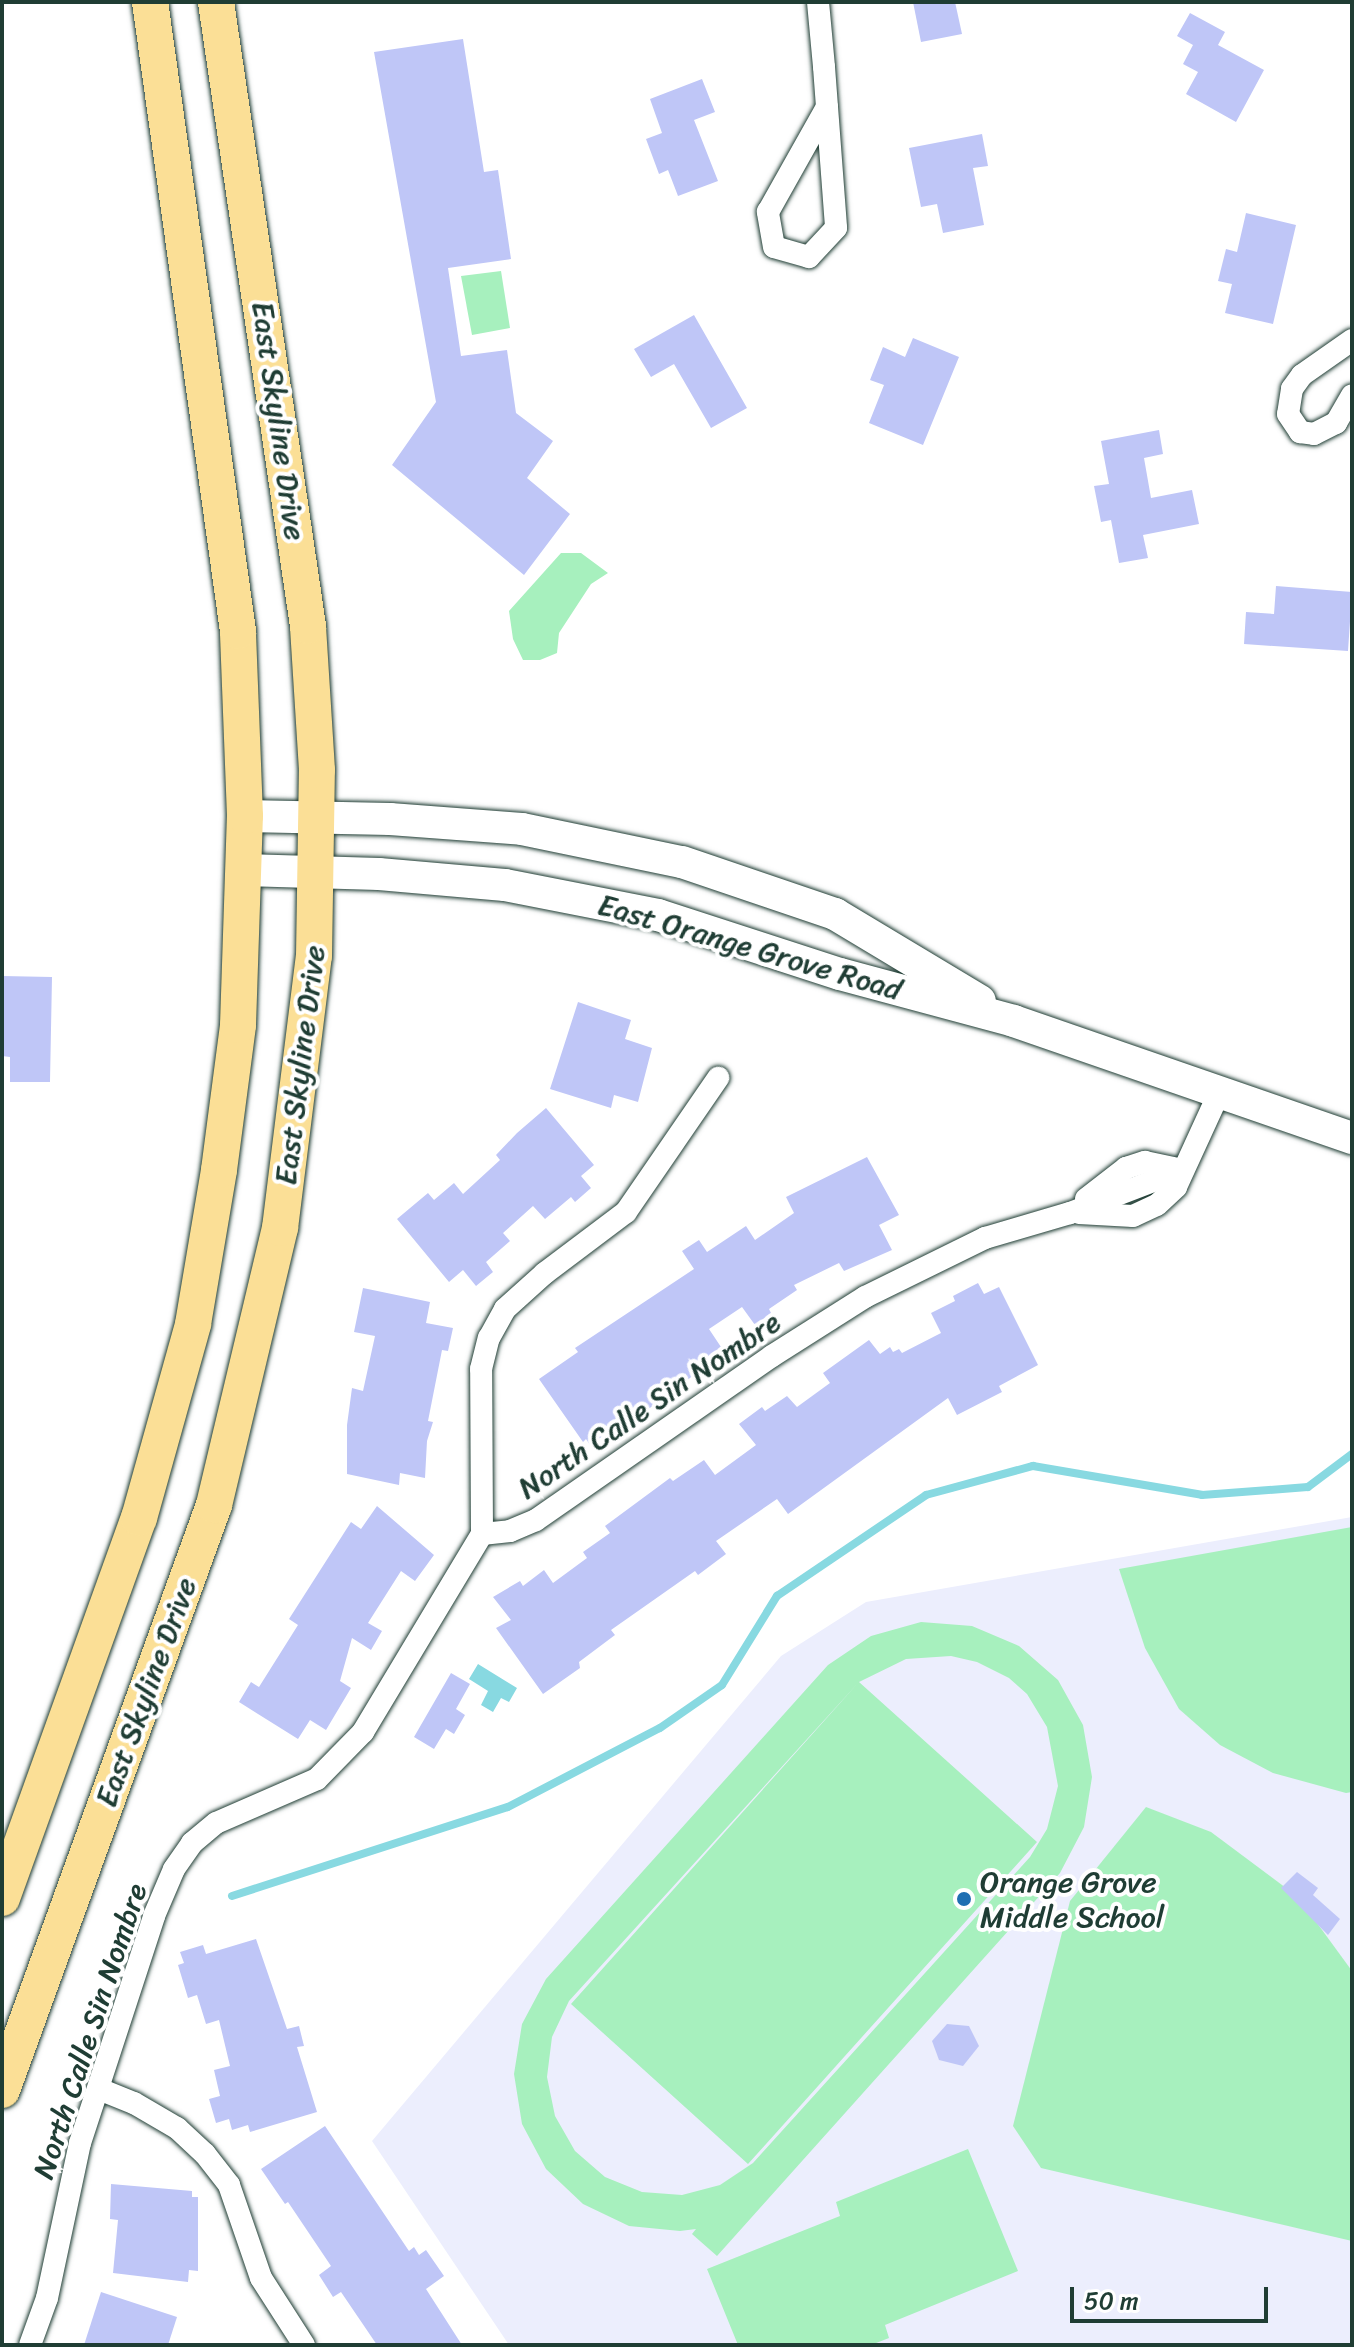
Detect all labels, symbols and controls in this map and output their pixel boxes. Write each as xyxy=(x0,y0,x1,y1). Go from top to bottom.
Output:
street label: East Skyline Drive xyxy=(244,299,314,543)
street label: East Orange Grove Road xyxy=(593,886,907,1008)
street label: East Skyline Drive xyxy=(267,943,333,1187)
street label: North Calle Sin Nombre xyxy=(509,1303,789,1507)
street label: East Skyline Drive xyxy=(88,1573,204,1811)
place label: Orange Grove Middle School xyxy=(980,1864,1165,1934)
street label: North Calle Sin Nombre xyxy=(25,1877,155,2185)
marker: Orange Grove Middle School xyxy=(955,1890,973,1908)
scale bar xyxy=(1074,2271,1272,2321)
text: 50 m xyxy=(1084,2280,1139,2322)

